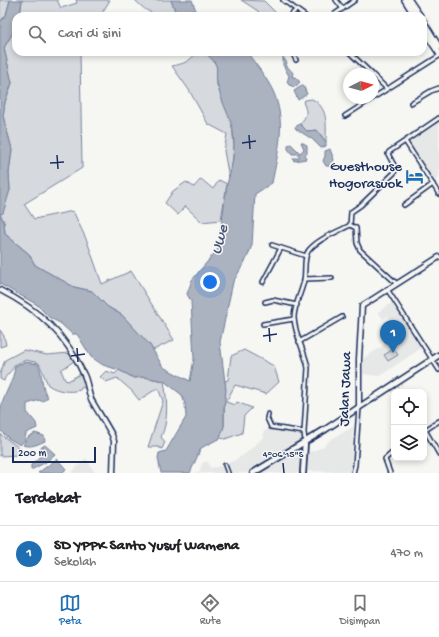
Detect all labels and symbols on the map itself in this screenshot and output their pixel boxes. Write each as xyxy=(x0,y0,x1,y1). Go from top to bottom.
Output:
north arrow xyxy=(343,68,379,104)
place label: Guesthouse Hogorasuok xyxy=(329,158,403,193)
hotel icon: Guesthouse Hogorasuok xyxy=(405,166,425,186)
water label: Uwe xyxy=(208,222,234,257)
your location xyxy=(200,272,220,292)
pin: 1 xyxy=(380,320,406,353)
street label: Jalan Jawa xyxy=(336,351,356,427)
scale bar xyxy=(12,445,96,464)
text: 4°06'15"S xyxy=(263,449,304,461)

